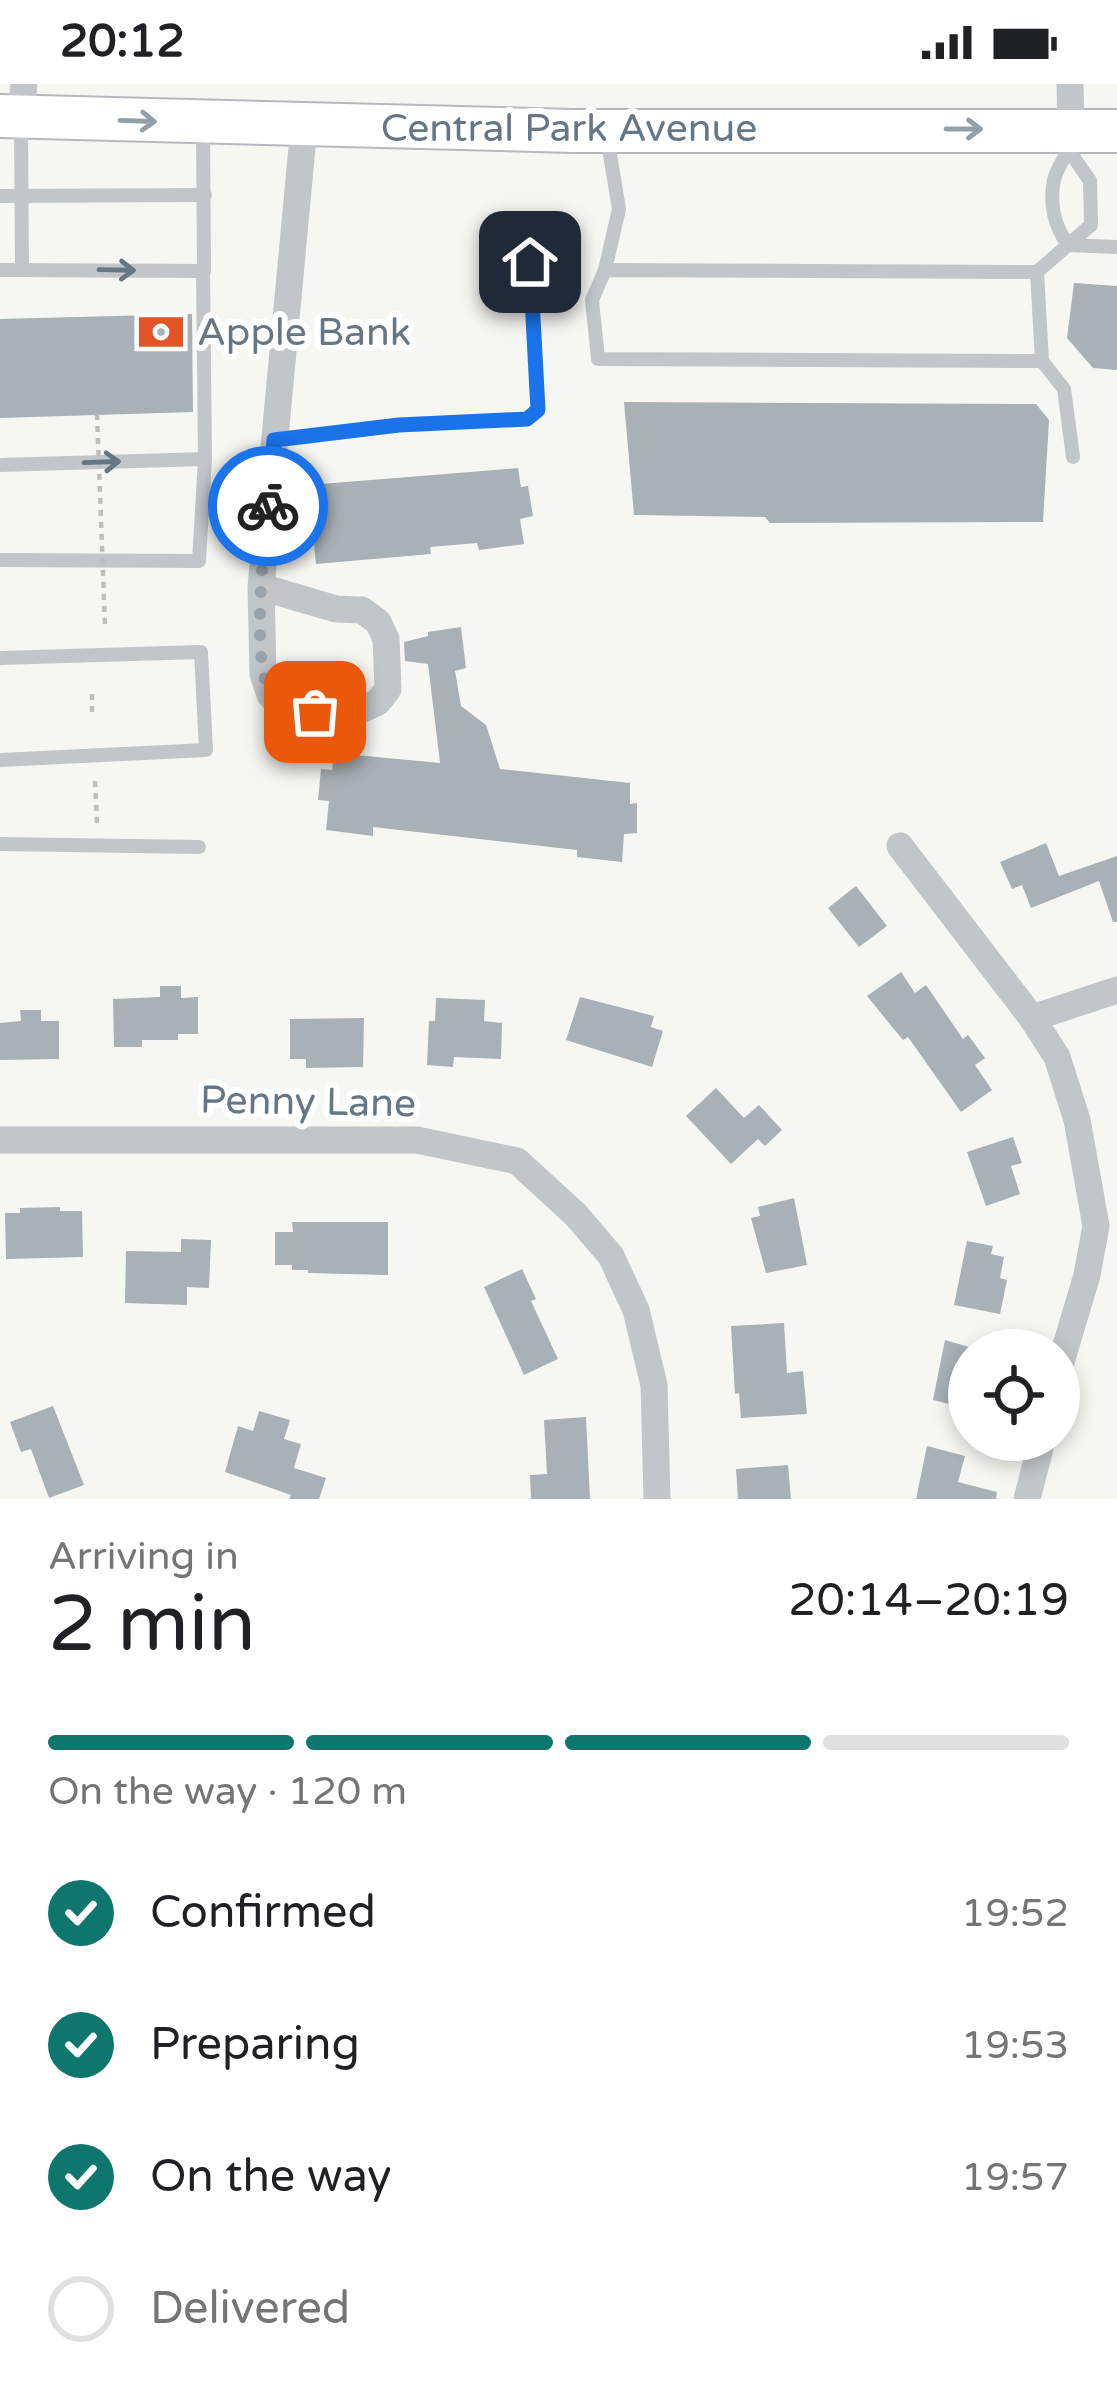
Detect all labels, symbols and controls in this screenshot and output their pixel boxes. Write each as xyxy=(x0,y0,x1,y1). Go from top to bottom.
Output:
text: 20:12 xyxy=(60,15,185,69)
street label: Central Park Avenue xyxy=(381,105,757,152)
one-way arrow xyxy=(118,110,157,133)
one-way arrow xyxy=(944,118,983,140)
pin xyxy=(479,211,581,313)
icon: home xyxy=(497,229,563,295)
one-way arrow xyxy=(97,259,136,281)
bank icon: Apple Bank xyxy=(136,307,186,357)
place label: Apple Bank xyxy=(197,309,411,356)
courier xyxy=(208,446,328,566)
one-way arrow xyxy=(82,450,121,473)
icon: bike xyxy=(235,473,301,539)
pin xyxy=(264,661,366,763)
icon: bag xyxy=(282,679,348,745)
street label: Penny Lane xyxy=(200,1077,416,1127)
map controls xyxy=(948,1329,1080,1461)
button: locate xyxy=(948,1329,1080,1461)
text: Arriving in xyxy=(48,1533,239,1580)
text: 20:14–20:19 xyxy=(788,1574,1069,1628)
text: 2 min xyxy=(48,1578,256,1672)
text: On the way · 120 m xyxy=(48,1768,407,1815)
icon: check xyxy=(48,1880,114,1946)
text: Confirmed xyxy=(150,1886,376,1940)
text: 19:52 xyxy=(961,1890,1069,1937)
icon: check xyxy=(48,2012,114,2078)
text: Preparing xyxy=(150,2018,360,2072)
text: 19:53 xyxy=(961,2022,1069,2069)
icon: check xyxy=(48,2144,114,2210)
text: On the way xyxy=(150,2150,391,2204)
text: 19:57 xyxy=(961,2154,1069,2201)
text: Delivered xyxy=(150,2282,350,2336)

